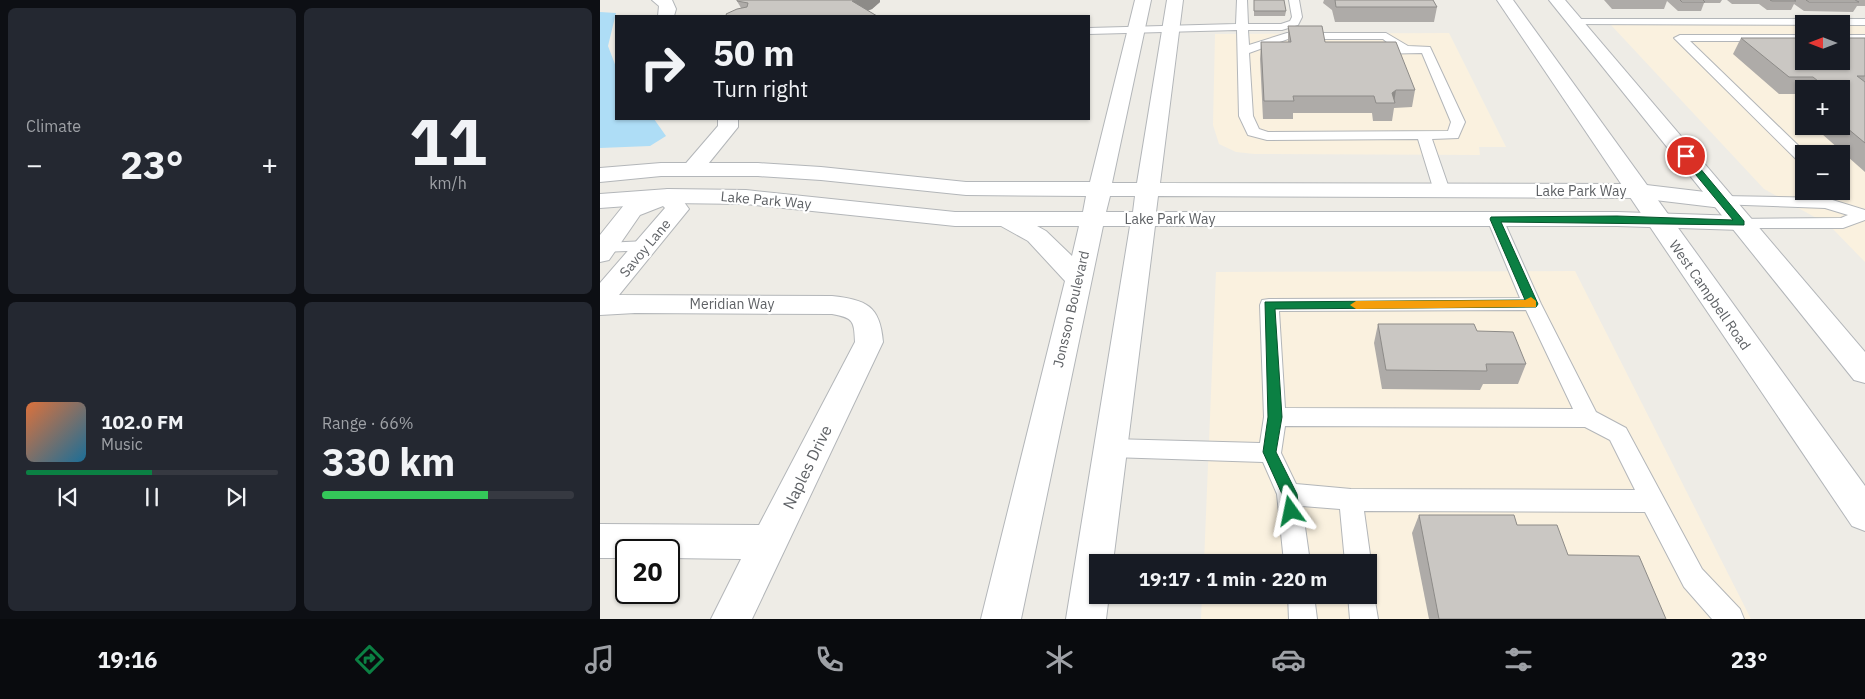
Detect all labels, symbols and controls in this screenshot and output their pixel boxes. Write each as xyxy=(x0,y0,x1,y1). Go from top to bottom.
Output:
north arrow xyxy=(1795,15,1850,70)
map controls xyxy=(1795,15,1850,200)
text: 50 m xyxy=(713,30,795,76)
icon: right xyxy=(630,35,695,100)
text: Turn right xyxy=(713,74,808,103)
button: + xyxy=(1795,80,1850,135)
text: 11 xyxy=(409,98,487,183)
text: Climate xyxy=(26,116,81,136)
pin xyxy=(1665,135,1707,177)
text: 23° xyxy=(120,140,184,189)
icon: arrive xyxy=(1672,142,1700,170)
button: − xyxy=(1795,145,1850,200)
text: − xyxy=(26,146,43,183)
text: + xyxy=(261,146,278,183)
text: km/h xyxy=(429,173,467,193)
street label: Lake Park Way xyxy=(1536,182,1626,200)
street label: Lake Park Way xyxy=(720,187,812,213)
street label: Lake Park Way xyxy=(1125,210,1215,228)
street label: Savoy Lane xyxy=(615,215,675,281)
street label: West Campbell Road xyxy=(1665,236,1755,354)
street label: Jonsson Boulevard xyxy=(1049,249,1093,369)
street label: Meridian Way xyxy=(690,295,774,313)
text: 102.0 FM xyxy=(101,410,184,434)
text: Range · 66% xyxy=(322,413,414,433)
street label: Naples Drive xyxy=(778,422,836,512)
text: Music xyxy=(101,434,143,454)
text: 330 km xyxy=(322,437,455,486)
icon: previous xyxy=(54,483,82,511)
icon: pause xyxy=(138,483,166,511)
icon: next xyxy=(222,483,250,511)
position arrow xyxy=(1264,484,1316,536)
speed limit sign: 20 xyxy=(615,539,680,604)
text: 19:17 · 1 min · 220 m xyxy=(1139,567,1327,591)
icon: directions xyxy=(352,642,387,677)
icon: music xyxy=(582,642,617,677)
icon: phone xyxy=(812,642,847,677)
icon: climate xyxy=(1042,642,1077,677)
icon: car xyxy=(1271,642,1306,677)
icon: filters xyxy=(1501,642,1536,677)
text: 19:16 xyxy=(97,645,157,674)
text: 23° xyxy=(1731,645,1768,674)

